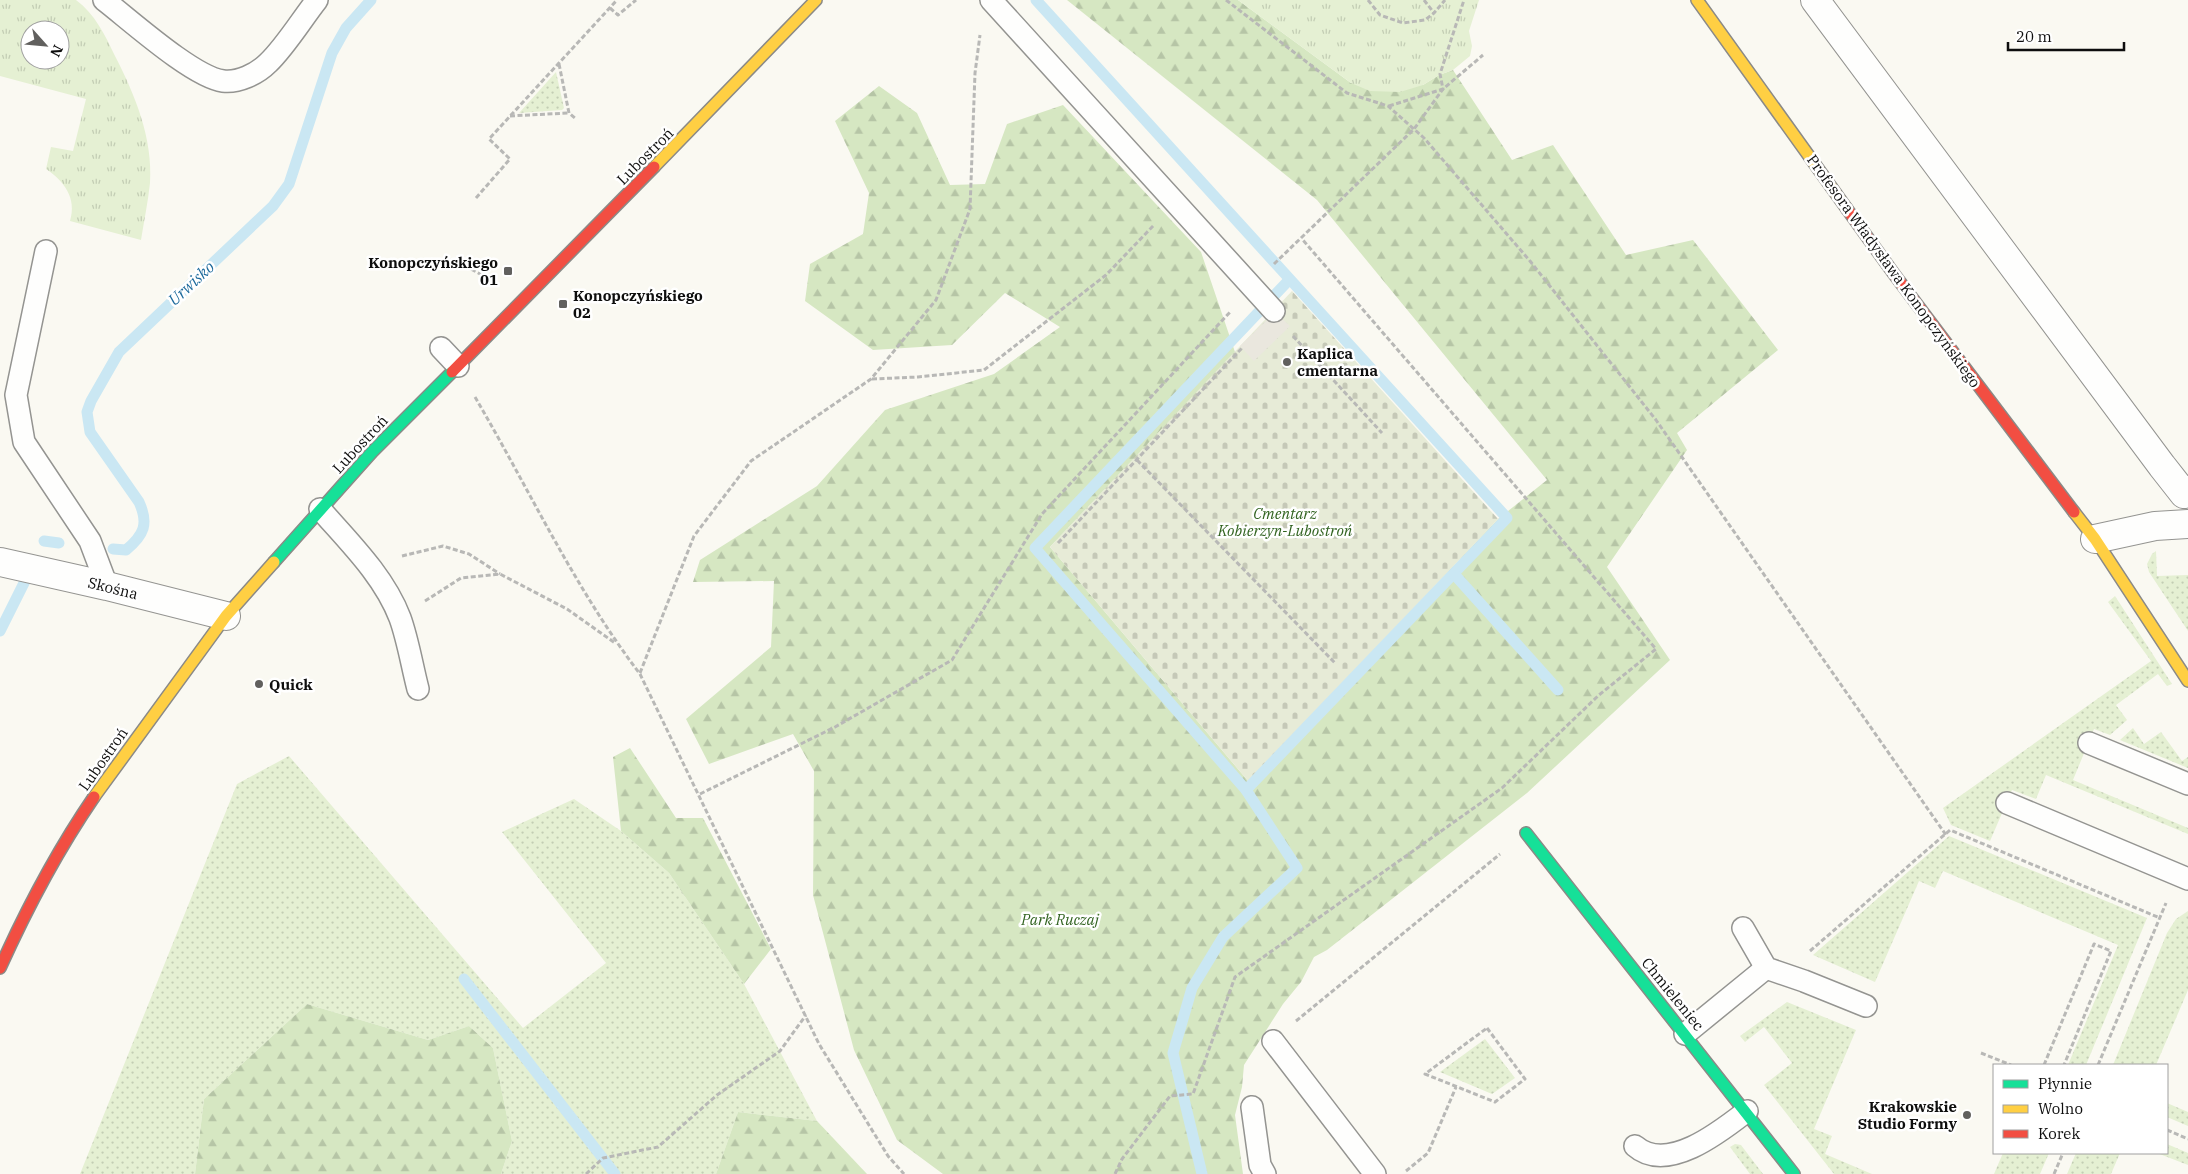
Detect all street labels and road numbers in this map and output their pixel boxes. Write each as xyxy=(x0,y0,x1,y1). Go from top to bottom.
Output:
street label: Lubostroń xyxy=(613,123,678,188)
street label: Profesora Władysława Konopczyńskiego xyxy=(1803,151,1985,391)
street label: Lubostroń xyxy=(328,411,392,477)
street label: Skośna xyxy=(86,573,140,603)
street label: Lubostroń xyxy=(74,723,132,794)
street label: Chmieleniec xyxy=(1638,954,1708,1035)

